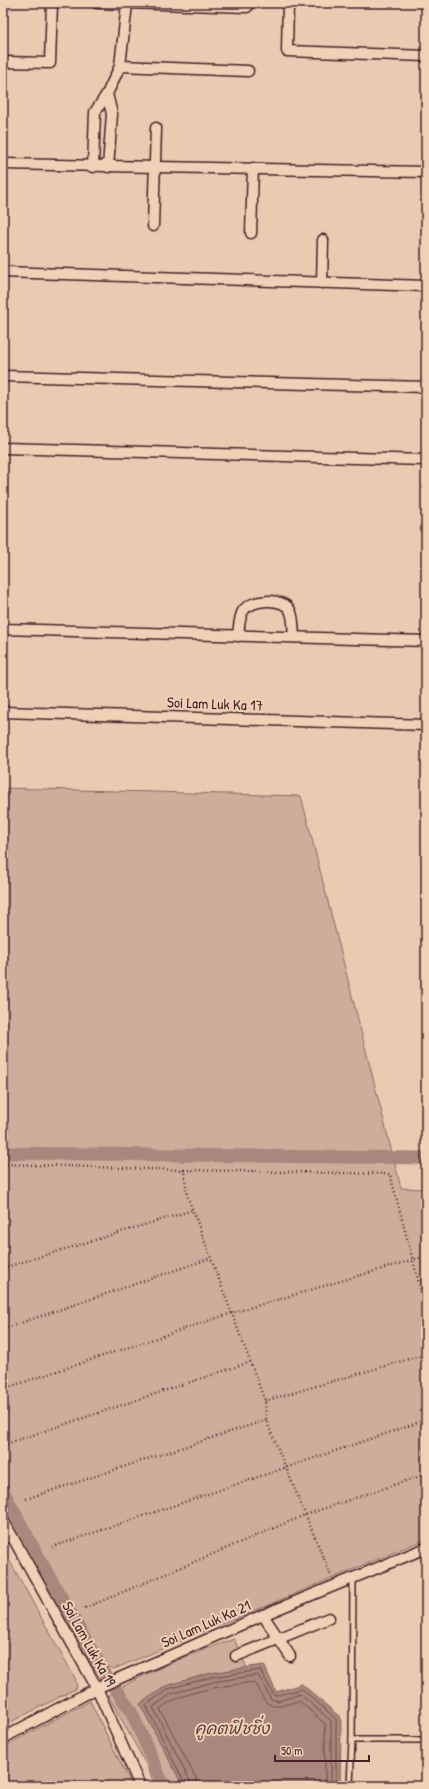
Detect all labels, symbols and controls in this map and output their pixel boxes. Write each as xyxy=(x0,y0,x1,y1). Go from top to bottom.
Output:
street label: Soi Lam Luk Ka 17 xyxy=(167,691,263,716)
street label: Soi Lam Luk Ka 21 xyxy=(158,1594,254,1653)
street label: Soi Lam Luk Ka 19 xyxy=(57,1597,122,1690)
water label: คูคตฟิชชิ่ง xyxy=(195,1715,271,1741)
scale bar xyxy=(275,1737,369,1763)
text: 50 m xyxy=(281,1742,302,1759)

